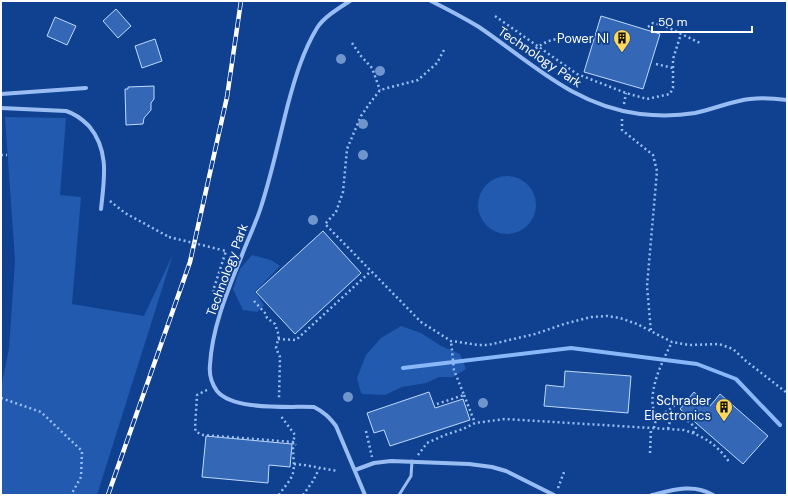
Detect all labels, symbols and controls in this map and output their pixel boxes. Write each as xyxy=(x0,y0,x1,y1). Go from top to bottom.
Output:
scale bar xyxy=(652,8,752,34)
text: 50 m xyxy=(658,14,687,30)
street label: Technology Park xyxy=(495,23,586,92)
building icon: Power NI xyxy=(612,28,632,53)
place label: Power NI xyxy=(557,30,609,47)
street label: Technology Park xyxy=(202,221,252,319)
place label: Schrader Electronics xyxy=(644,392,711,424)
building icon: Schrader Electronics xyxy=(714,397,734,422)

